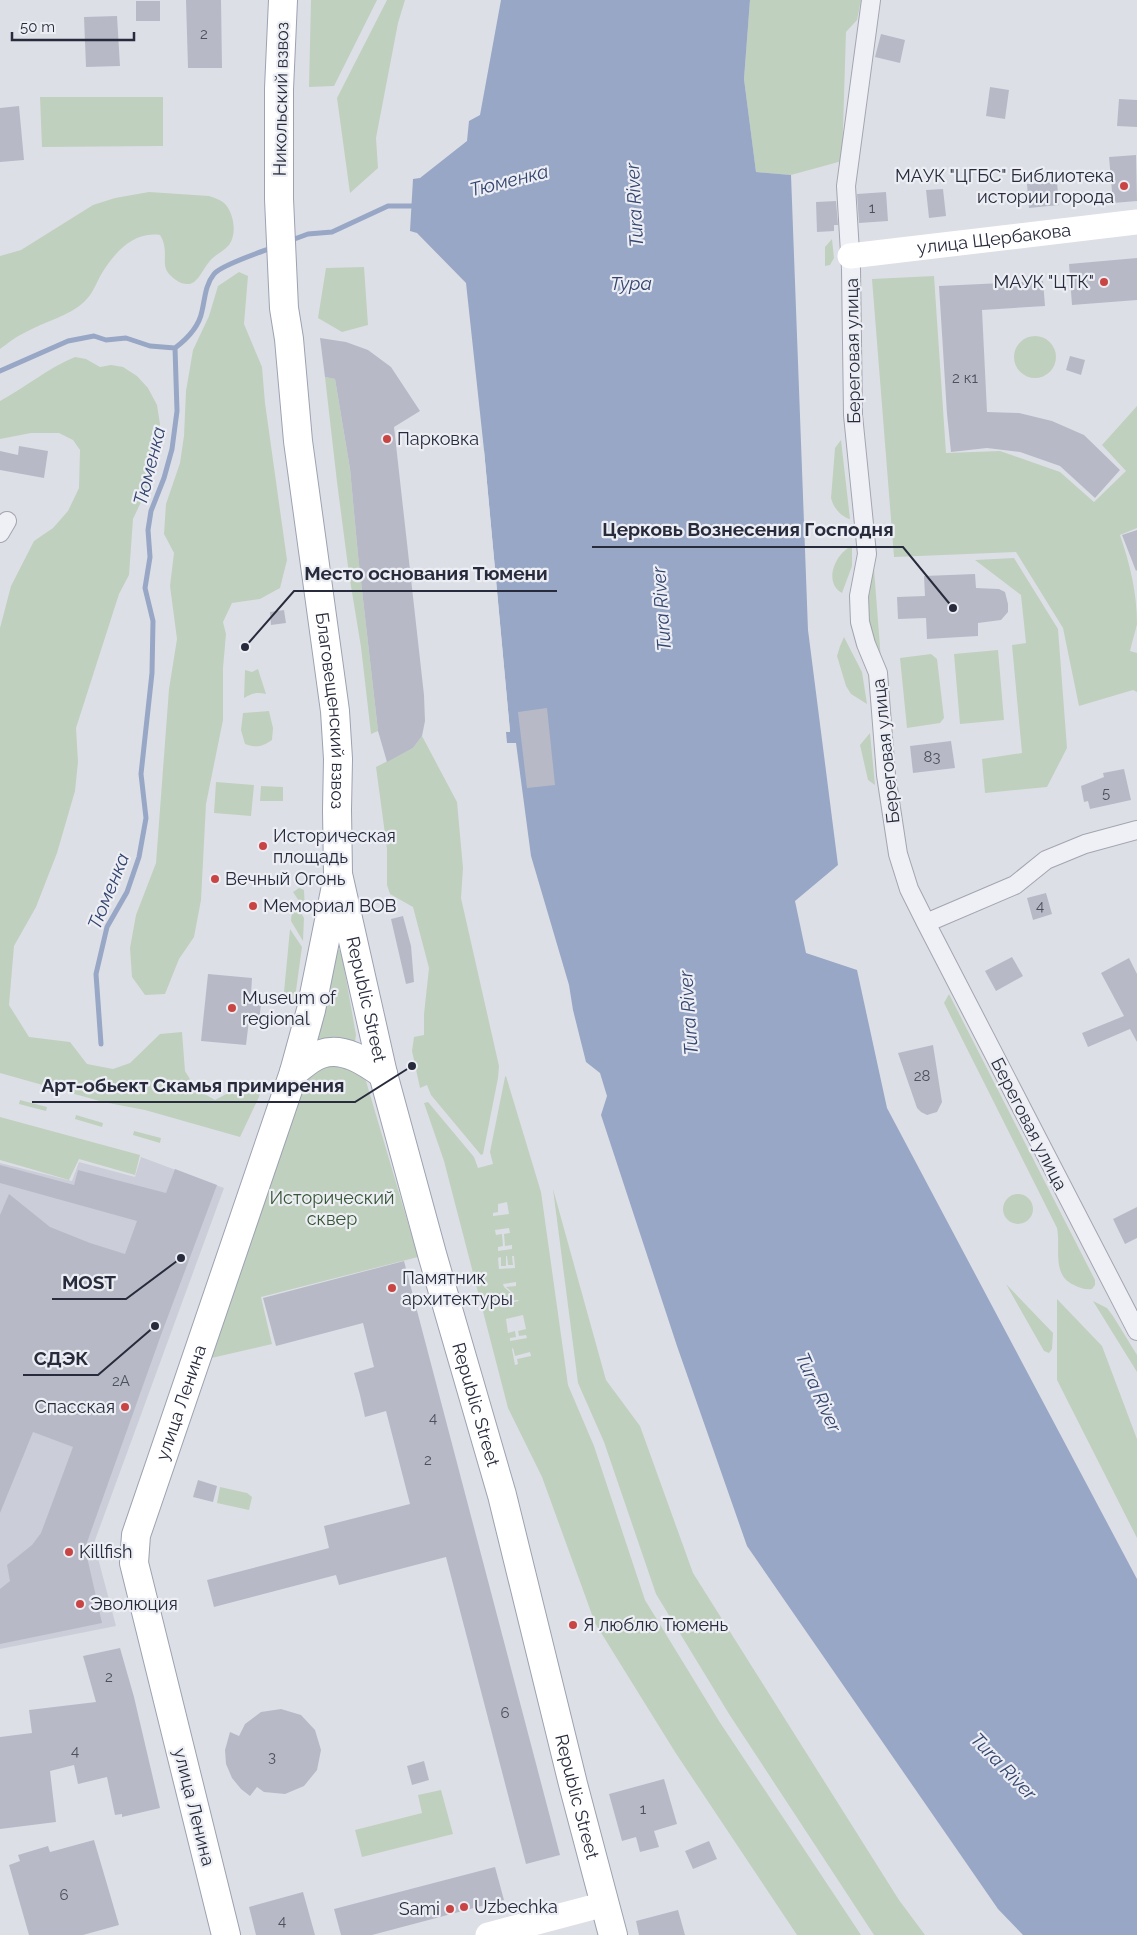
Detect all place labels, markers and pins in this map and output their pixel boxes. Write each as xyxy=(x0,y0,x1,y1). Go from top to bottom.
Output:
place label: МАУК "ЦГБС" Библиотека истории города xyxy=(895,165,1114,207)
marker: МАУК "ЦГБС" Библиотека истории города xyxy=(1118,180,1130,192)
place label: МАУК "ЦТК" xyxy=(993,271,1094,292)
marker: МАУК "ЦТК" xyxy=(1098,276,1110,288)
place label: Парковка xyxy=(397,428,479,449)
marker: Парковка xyxy=(381,433,393,445)
callout: Церковь Вознесения Господня xyxy=(592,513,903,547)
callout: Место основания Тюмени xyxy=(294,557,557,591)
place label: Историческая площадь xyxy=(273,825,396,867)
marker: Историческая площадь xyxy=(257,840,269,852)
place label: Вечный Огонь xyxy=(225,868,346,889)
marker: Вечный Огонь xyxy=(209,873,221,885)
place label: Мемориал ВОВ xyxy=(263,895,396,916)
marker: Мемориал ВОВ xyxy=(247,900,259,912)
place label: Museum of regional xyxy=(242,987,337,1029)
marker: Museum of regional xyxy=(226,1002,238,1014)
callout: Арт-обьект Скамья примирения xyxy=(32,1068,355,1102)
callout: MOST xyxy=(52,1265,126,1299)
place label: Памятник архитектуры xyxy=(402,1267,513,1309)
marker: Памятник архитектуры xyxy=(386,1282,398,1294)
callout: СДЭК xyxy=(23,1341,98,1375)
place label: Спасская xyxy=(34,1396,115,1417)
marker: Спасская xyxy=(119,1401,131,1413)
place label: Killfish xyxy=(79,1541,133,1562)
marker: Killfish xyxy=(63,1546,75,1558)
place label: Эволюция xyxy=(90,1593,178,1614)
marker: Эволюция xyxy=(74,1598,86,1610)
place label: Я люблю Тюмень xyxy=(583,1614,729,1635)
marker: Я люблю Тюмень xyxy=(567,1619,579,1631)
place label: Uzbechka xyxy=(474,1896,558,1917)
place label: Sami xyxy=(399,1898,440,1919)
marker: Uzbechka xyxy=(458,1901,470,1913)
marker: Sami xyxy=(444,1903,456,1915)

